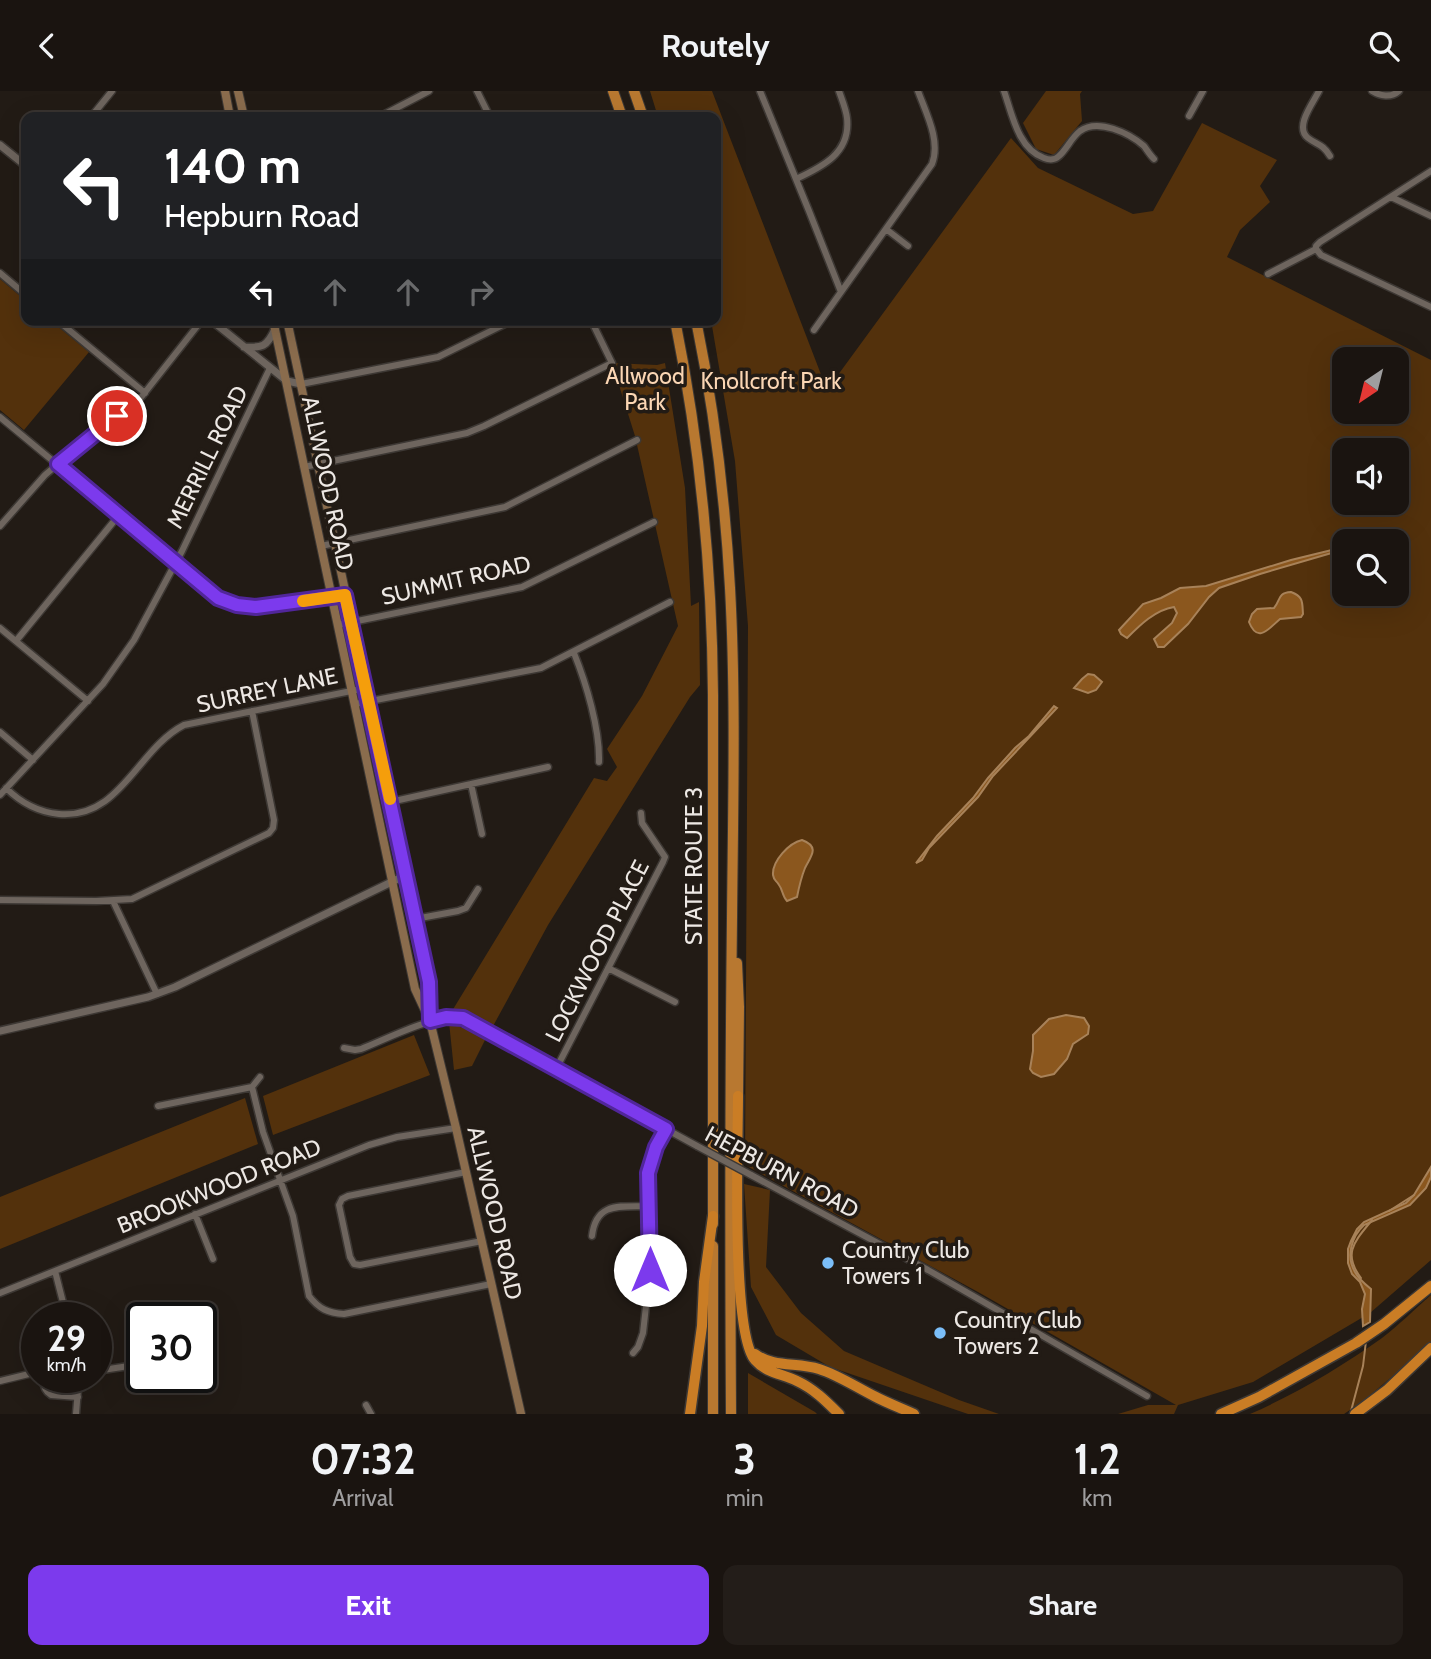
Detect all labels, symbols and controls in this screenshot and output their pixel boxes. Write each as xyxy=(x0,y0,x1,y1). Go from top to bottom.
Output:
text: Routely xyxy=(661,26,770,65)
icon: back xyxy=(28,27,66,65)
icon: search xyxy=(1365,27,1403,65)
text: 140 m xyxy=(164,136,301,195)
icon: left xyxy=(49,140,140,231)
text: Hepburn Road xyxy=(164,196,360,235)
icon: left xyxy=(243,273,281,311)
icon: ahead xyxy=(316,273,354,311)
icon: ahead xyxy=(389,273,427,311)
icon: right xyxy=(462,273,500,311)
north arrow xyxy=(1332,347,1409,423)
map controls xyxy=(1332,347,1409,606)
park label: Allwood Park xyxy=(605,362,685,416)
park label: Knollcroft Park xyxy=(700,367,842,395)
street label: MERRILL ROAD xyxy=(160,381,254,533)
pin xyxy=(87,386,147,446)
street label: ALLWOOD ROAD xyxy=(296,393,360,573)
icon: arrive xyxy=(98,397,136,435)
button: sound xyxy=(1332,438,1409,515)
button: search xyxy=(1332,529,1409,606)
street label: SUMMIT ROAD xyxy=(378,549,534,611)
street label: SURREY LANE xyxy=(194,661,340,719)
street label: STATE ROUTE 3 xyxy=(680,787,708,945)
street label: LOCKWOOD PLACE xyxy=(539,855,655,1047)
street label: HEPBURN ROAD xyxy=(700,1120,864,1224)
street label: ALLWOOD ROAD xyxy=(461,1124,529,1302)
street label: BROOKWOOD ROAD xyxy=(113,1132,325,1240)
position arrow xyxy=(613,1233,687,1307)
place label: Country Club Towers 1 xyxy=(842,1236,970,1290)
marker: Country Club Towers 1 xyxy=(820,1255,836,1271)
speed limit sign: 30 xyxy=(126,1302,217,1393)
place label: Country Club Towers 2 xyxy=(954,1306,1082,1360)
text: 29 xyxy=(47,1317,86,1360)
marker: Country Club Towers 2 xyxy=(932,1325,948,1341)
text: km/h xyxy=(47,1354,86,1376)
text: 07:32 xyxy=(310,1433,415,1485)
text: 3 xyxy=(733,1433,756,1485)
text: 1.2 xyxy=(1074,1433,1121,1485)
text: Arrival xyxy=(332,1484,393,1512)
text: min xyxy=(726,1484,764,1512)
text: km xyxy=(1082,1484,1113,1512)
button: Exit xyxy=(28,1565,709,1645)
button: Share xyxy=(723,1565,1403,1645)

